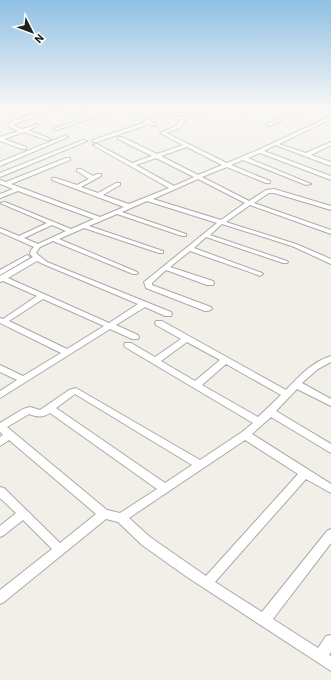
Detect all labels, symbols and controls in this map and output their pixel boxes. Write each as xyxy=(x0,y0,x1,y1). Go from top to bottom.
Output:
north arrow xyxy=(12,12,52,52)
text: N xyxy=(32,31,47,46)

